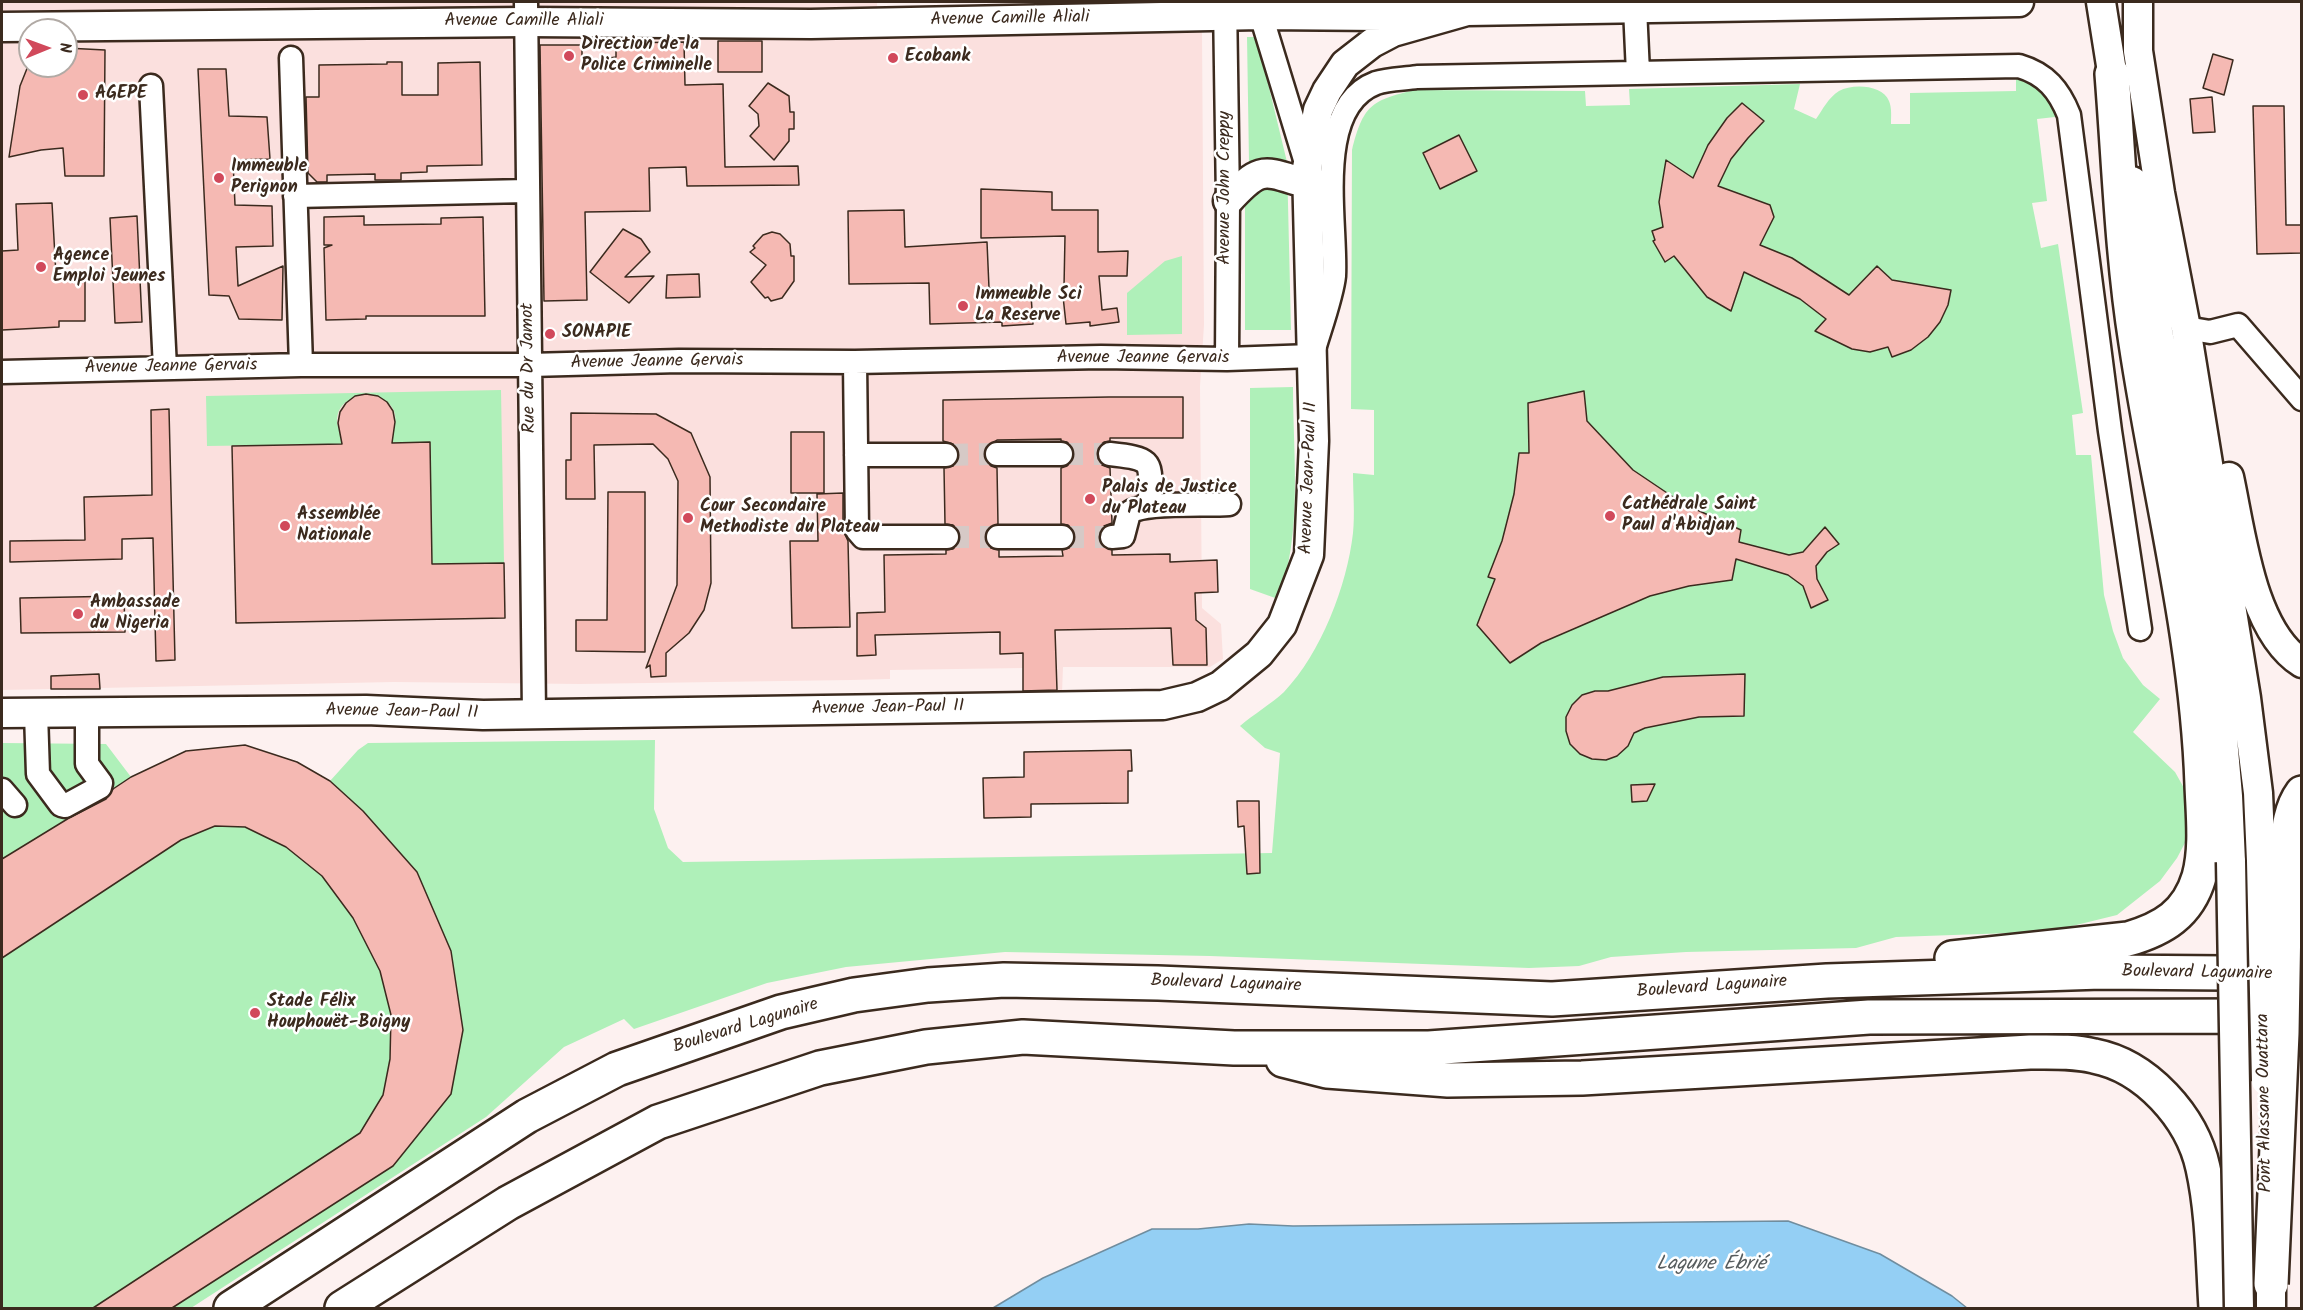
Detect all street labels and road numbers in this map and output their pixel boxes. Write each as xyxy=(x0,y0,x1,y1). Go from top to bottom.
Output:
street label: Avenue Camille Aliali xyxy=(930,8,1090,32)
street label: Avenue Camille Aliali xyxy=(445,11,603,33)
street label: Avenue John Creppy xyxy=(1215,111,1237,265)
street label: Rue du Dr Jamot xyxy=(518,303,542,433)
street label: Avenue Jeanne Gervais xyxy=(1057,348,1229,370)
street label: Avenue Jeanne Gervais xyxy=(570,351,744,375)
street label: Avenue Jeanne Gervais xyxy=(84,356,258,380)
street label: Avenue Jean-Paul II xyxy=(1297,401,1323,555)
street label: Avenue Jean-Paul II xyxy=(811,697,965,721)
street label: Avenue Jean-Paul II xyxy=(325,701,479,725)
street label: Boulevard Lagunaire xyxy=(2121,962,2273,986)
street label: Boulevard Lagunaire xyxy=(1150,972,1302,998)
street label: Boulevard Lagunaire xyxy=(1636,972,1788,1004)
street label: Boulevard Lagunaire xyxy=(671,995,821,1059)
street label: Pont Alassane Ouattara xyxy=(2254,1013,2278,1193)

